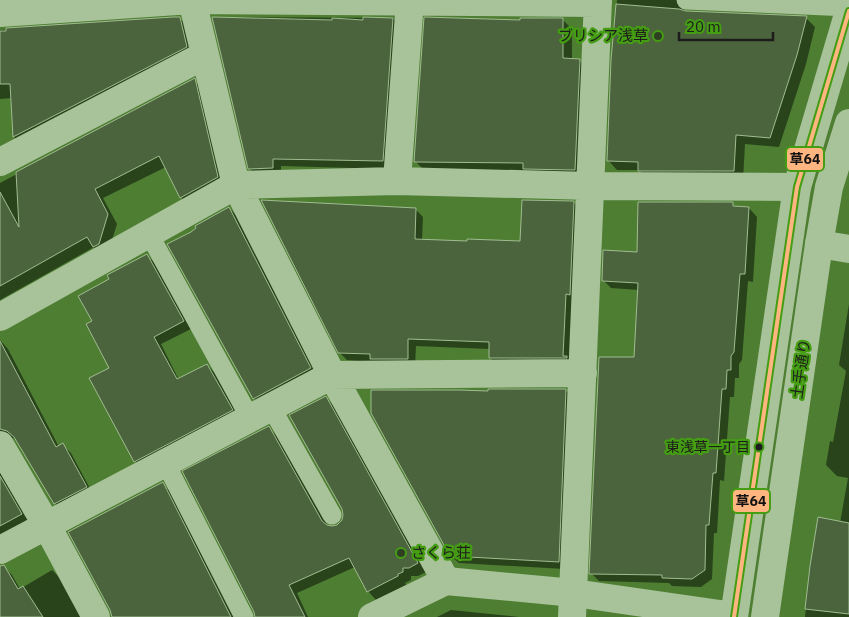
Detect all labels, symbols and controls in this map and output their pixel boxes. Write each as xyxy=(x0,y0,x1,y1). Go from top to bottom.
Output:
scale bar xyxy=(679,10,773,42)
text: 20 m xyxy=(686,17,721,36)
place label: ブリシア浅草 xyxy=(558,26,648,45)
marker: ブリシア浅草 xyxy=(652,30,664,42)
line badge: 草64 xyxy=(786,147,824,171)
text: 草64 xyxy=(790,150,820,168)
street label: 土手通り xyxy=(787,338,814,400)
place label: 東浅草一丁目 xyxy=(666,438,750,456)
marker: 東浅草一丁目 xyxy=(754,442,764,452)
line badge: 草64 xyxy=(732,489,770,513)
text: 草64 xyxy=(736,492,766,510)
place label: さくら荘 xyxy=(411,543,471,562)
marker: さくら荘 xyxy=(395,547,407,559)

